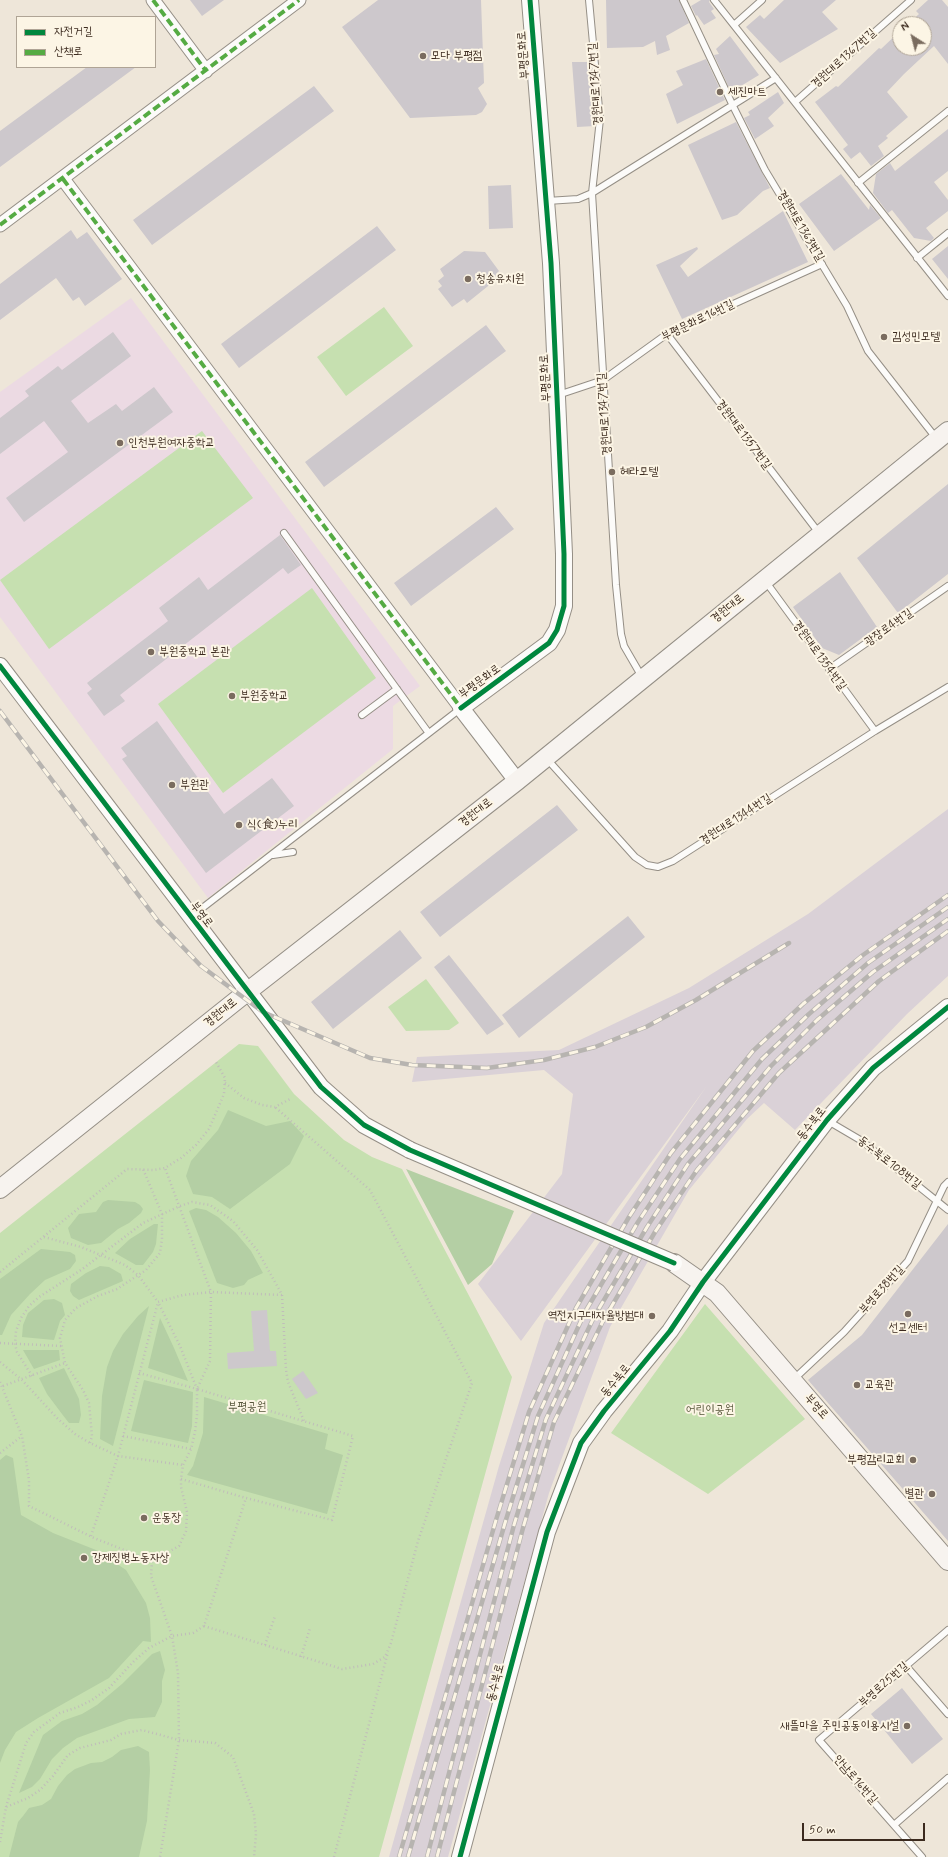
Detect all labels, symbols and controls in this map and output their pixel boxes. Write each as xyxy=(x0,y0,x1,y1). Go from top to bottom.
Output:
legend xyxy=(16,16,156,68)
north arrow xyxy=(892,16,932,56)
text: N xyxy=(898,19,913,35)
text: 자전거길 xyxy=(54,24,93,40)
street label: 경원대로1367번길 xyxy=(809,26,879,92)
street label: 부평문화로 xyxy=(515,30,533,80)
street label: 경원대로1347번길 xyxy=(586,42,606,126)
text: 산책로 xyxy=(54,44,83,60)
place label: 모다 부평점 xyxy=(431,49,483,63)
marker: 모다 부평점 xyxy=(418,51,428,61)
place label: 세진마트 xyxy=(728,85,767,99)
marker: 세진마트 xyxy=(715,87,725,97)
street label: 경원대로1363번길 xyxy=(773,188,827,264)
place label: 청송유치원 xyxy=(476,272,524,286)
marker: 청송유치원 xyxy=(463,274,473,284)
street label: 부평문화로16번길 xyxy=(659,297,737,345)
place label: 김성민모텔 xyxy=(892,330,940,344)
marker: 김성민모텔 xyxy=(879,332,889,342)
street label: 부평문화로 xyxy=(538,354,554,402)
street label: 경원대로1347번길 xyxy=(595,372,615,456)
street label: 경원대로1357번길 xyxy=(712,397,774,473)
place label: 인천부원여자중학교 xyxy=(128,436,215,450)
marker: 인천부원여자중학교 xyxy=(115,438,125,448)
place label: 헤라모텔 xyxy=(620,465,659,479)
marker: 헤라모텔 xyxy=(607,467,617,477)
street label: 경원대로 xyxy=(708,591,748,627)
street label: 광장로4번길 xyxy=(862,606,916,650)
street label: 경원대로1354번길 xyxy=(789,618,849,694)
place label: 부원중학교 본관 xyxy=(159,645,230,659)
marker: 부원중학교 본관 xyxy=(146,647,156,657)
street label: 부평문화로 xyxy=(456,662,504,702)
place label: 부원중학교 xyxy=(240,689,288,703)
marker: 부원중학교 xyxy=(227,691,237,701)
place label: 부원관 xyxy=(180,778,209,792)
marker: 부원관 xyxy=(167,780,177,790)
street label: 경원대로1344번길 xyxy=(697,791,775,849)
street label: 경원대로 xyxy=(456,795,496,831)
place label: 식(食)누리 xyxy=(247,818,297,832)
marker: 식(食)누리 xyxy=(234,820,244,830)
street label: 부영로 xyxy=(187,899,215,931)
street label: 경원대로 xyxy=(201,995,241,1031)
street label: 동수북로 xyxy=(794,1104,830,1144)
street label: 동수북로108번길 xyxy=(854,1134,924,1192)
street label: 부영로38번길 xyxy=(856,1263,908,1317)
place label: 역전지구대자율방범대 xyxy=(547,1309,644,1323)
marker: 선교센터 xyxy=(903,1309,913,1319)
marker: 역전지구대자율방범대 xyxy=(647,1311,657,1321)
place label: 선교센터 xyxy=(889,1321,927,1335)
street label: 동수북로 xyxy=(598,1362,634,1400)
place label: 교육관 xyxy=(865,1378,894,1392)
marker: 교육관 xyxy=(852,1380,862,1390)
street label: 부영로 xyxy=(801,1391,831,1423)
park label: 부평공원 xyxy=(228,1400,266,1414)
park label: 어린이공원 xyxy=(686,1403,734,1417)
place label: 부평감리교회 xyxy=(847,1453,905,1467)
marker: 부평감리교회 xyxy=(908,1455,918,1465)
place label: 별관 xyxy=(905,1487,924,1501)
marker: 별관 xyxy=(927,1489,937,1499)
place label: 운동장 xyxy=(152,1511,181,1525)
marker: 운동장 xyxy=(139,1513,149,1523)
place label: 강제징병노동자상 xyxy=(92,1551,169,1565)
marker: 강제징병노동자상 xyxy=(79,1553,89,1563)
street label: 부영로25번길 xyxy=(856,1659,912,1711)
street label: 동수북로 xyxy=(484,1662,508,1704)
place label: 새뜰마을 주민공동이용시설 xyxy=(780,1719,899,1733)
marker: 새뜰마을 주민공동이용시설 xyxy=(902,1721,912,1731)
street label: 안남로16번길 xyxy=(830,1753,880,1807)
scale bar xyxy=(804,1815,927,1841)
text: 50 m xyxy=(809,1822,836,1838)

